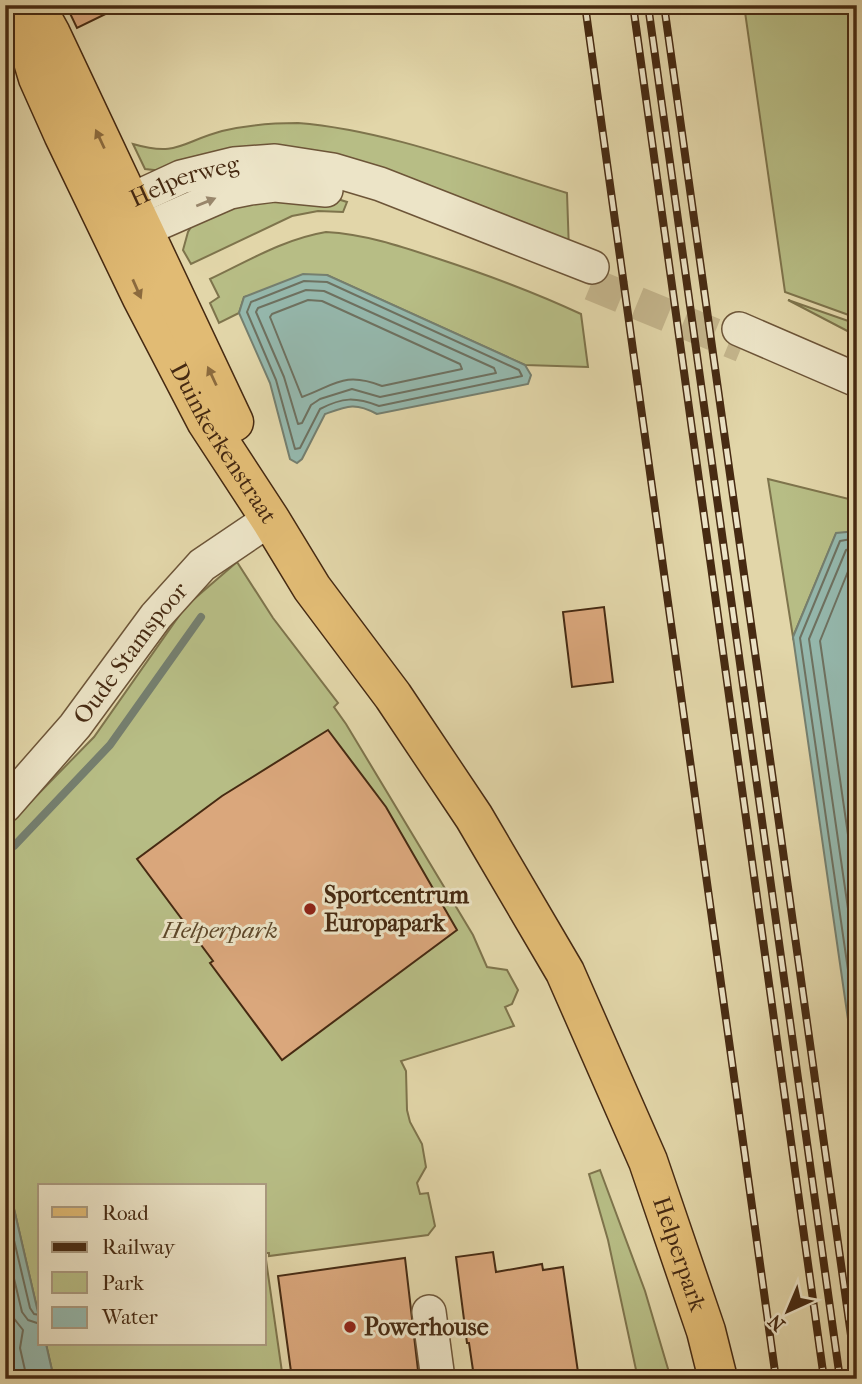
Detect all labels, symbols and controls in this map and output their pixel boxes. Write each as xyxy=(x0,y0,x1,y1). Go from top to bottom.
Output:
one-way arrow xyxy=(94,129,106,149)
street label: Helperweg xyxy=(125,149,243,213)
one-way arrow xyxy=(195,197,216,208)
one-way arrow xyxy=(132,279,143,299)
street label: Duinkerkenstraat xyxy=(164,358,283,529)
one-way arrow xyxy=(206,366,218,386)
street label: Oude Stamspoor xyxy=(67,576,194,729)
place label: Sportcentrum Europapark xyxy=(324,881,470,937)
marker: Sportcentrum Europapark xyxy=(302,901,318,917)
park label: Helperpark xyxy=(161,916,278,944)
legend xyxy=(38,1184,266,1346)
street label: Helperpark xyxy=(647,1193,712,1316)
text: Road xyxy=(102,1201,149,1225)
text: Railway xyxy=(102,1235,176,1259)
text: Park xyxy=(102,1271,144,1295)
north arrow xyxy=(754,1276,824,1346)
text: Water xyxy=(101,1305,158,1329)
text: N xyxy=(764,1309,790,1335)
place label: Powerhouse xyxy=(364,1313,489,1341)
marker: Powerhouse xyxy=(342,1319,358,1335)

